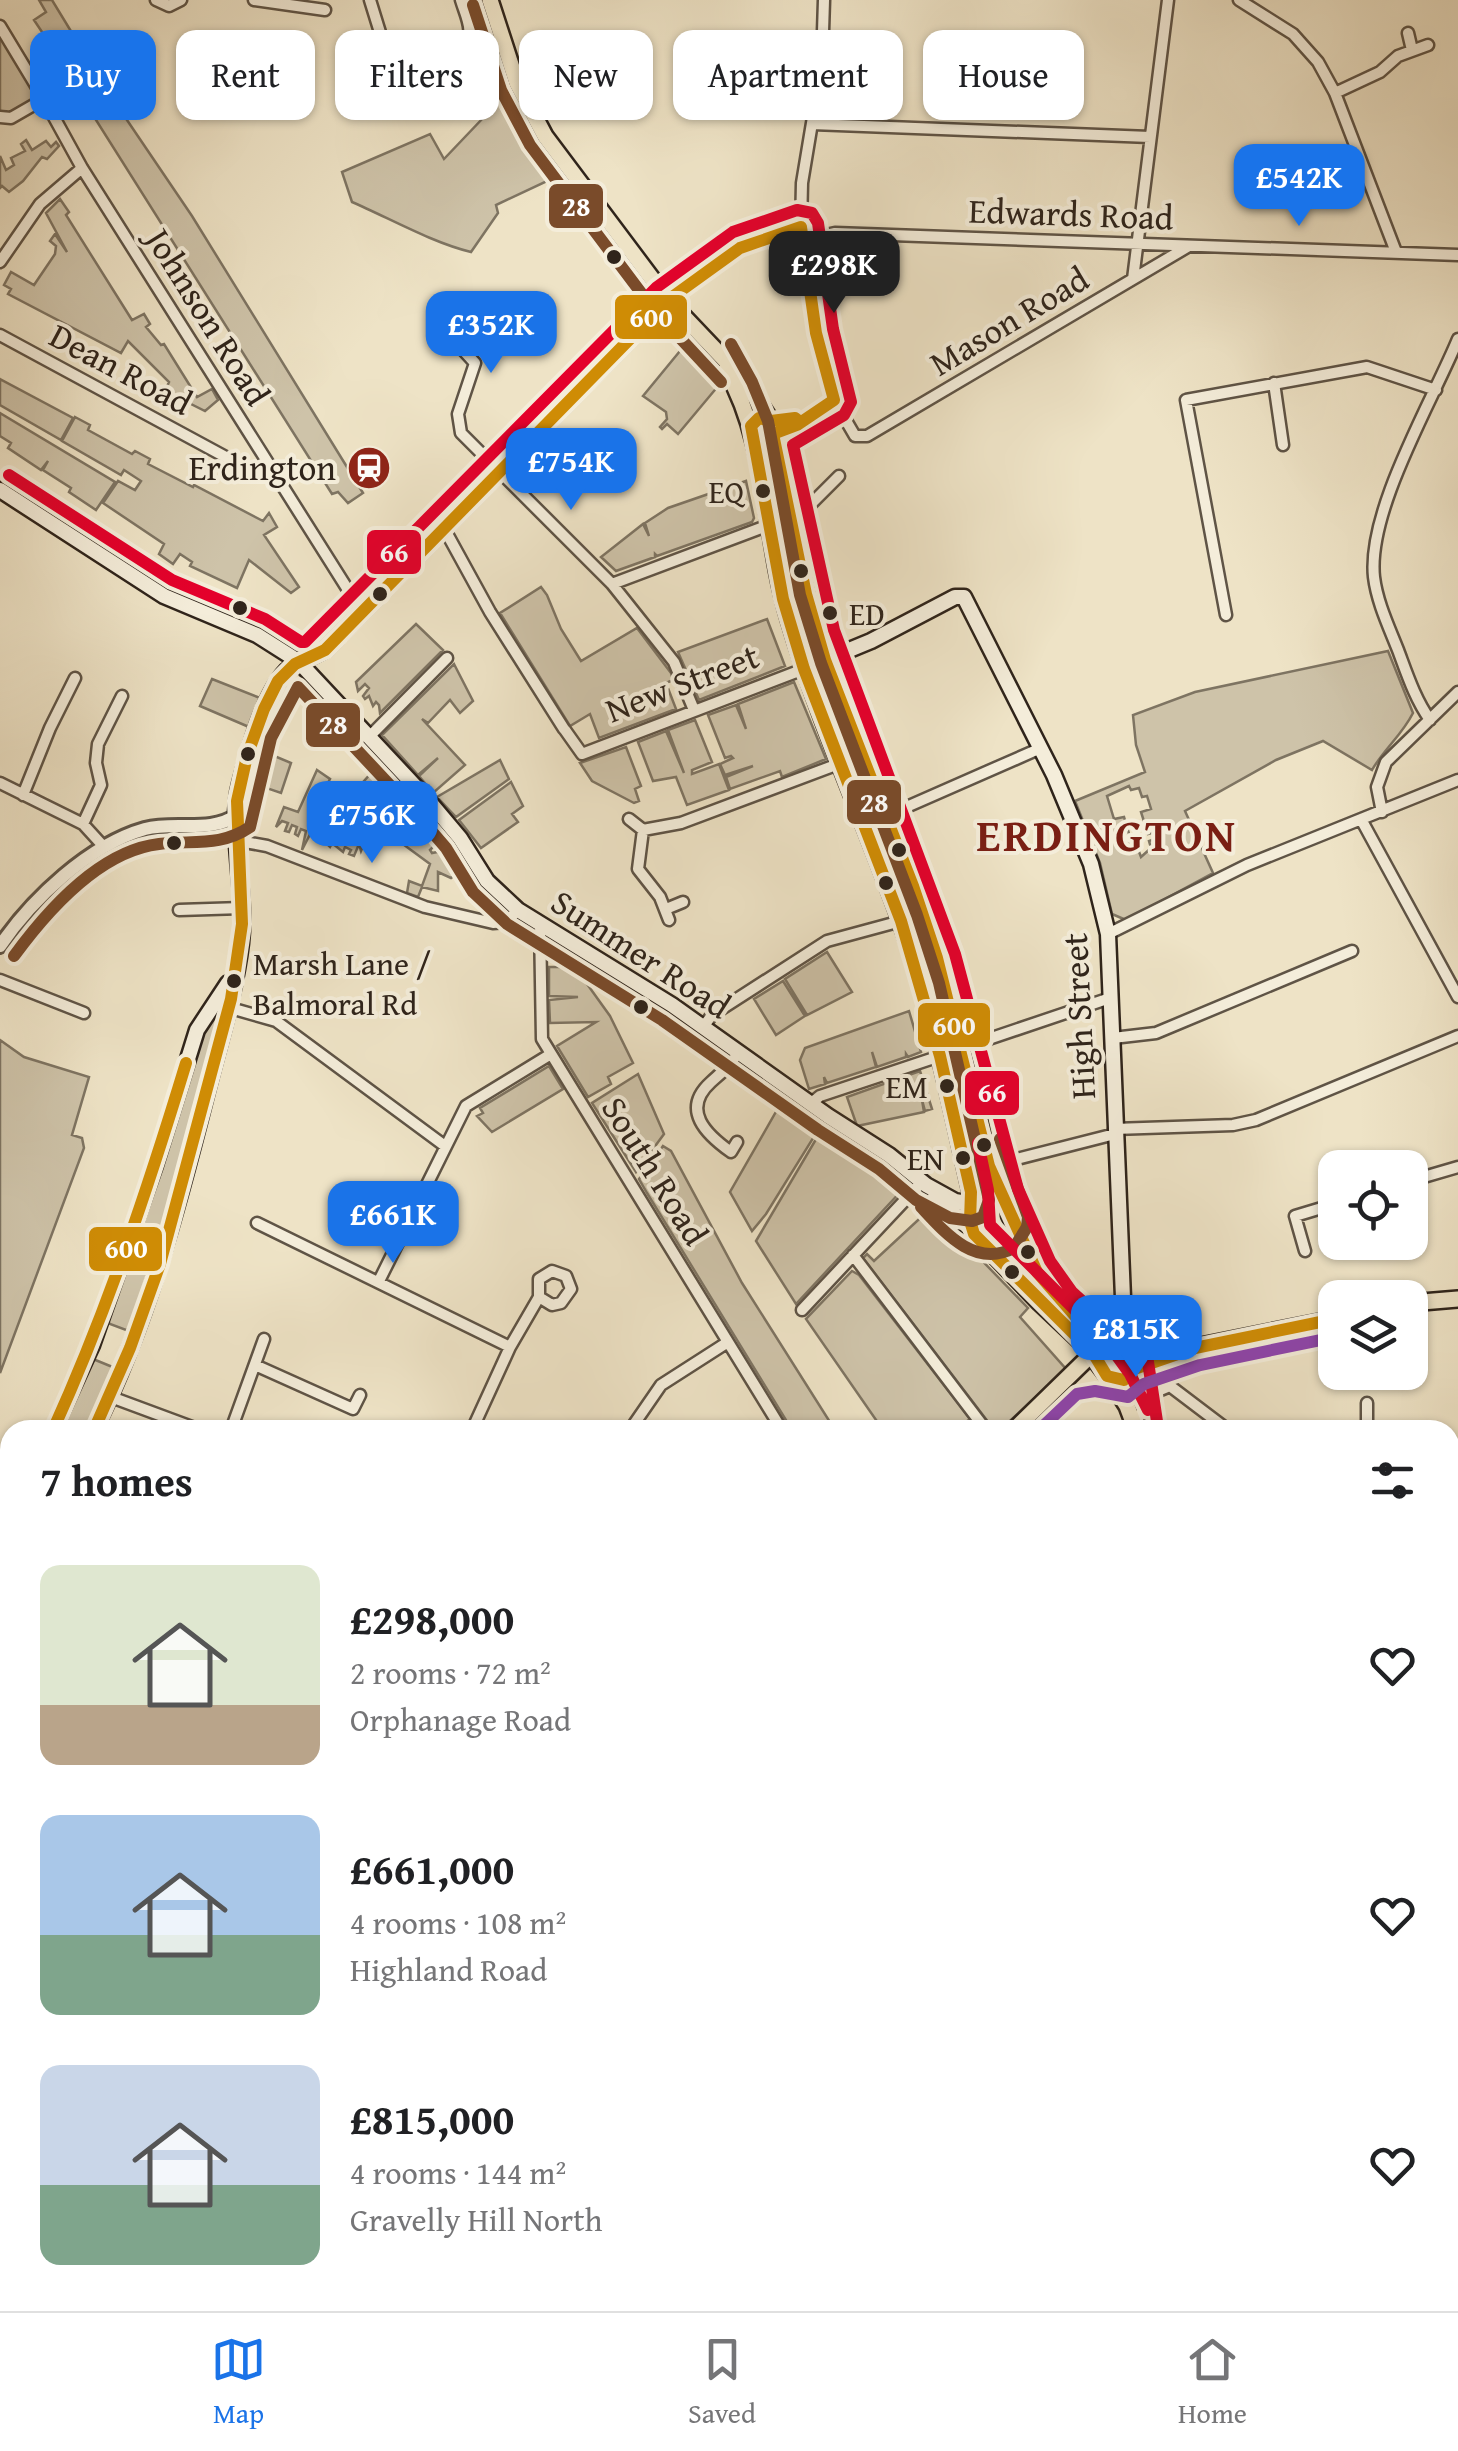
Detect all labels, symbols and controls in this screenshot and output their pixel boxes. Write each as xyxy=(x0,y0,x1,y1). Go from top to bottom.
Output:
chip: Buy xyxy=(30,30,156,120)
chip: Rent xyxy=(176,30,315,120)
chip: Filters xyxy=(335,30,499,120)
chip: New xyxy=(519,30,653,120)
chip: Apartment xyxy=(673,30,903,120)
chip: House xyxy=(923,30,1084,120)
pin: £542K xyxy=(1229,144,1369,229)
text: £542K xyxy=(1256,153,1342,200)
line badge: 28 xyxy=(547,182,605,230)
street label: Edwards Road xyxy=(968,184,1175,243)
text: 28 xyxy=(561,185,591,226)
street label: Johnson Road xyxy=(132,215,283,416)
pin: £298K xyxy=(764,231,904,316)
text: £298K xyxy=(791,240,877,287)
unlabelled marker xyxy=(604,247,624,267)
street label: Mason Road xyxy=(919,253,1098,388)
pin: £352K xyxy=(421,291,561,376)
line badge: 600 xyxy=(613,293,689,341)
text: 600 xyxy=(629,296,673,337)
text: £352K xyxy=(448,300,534,347)
street label: Dean Road xyxy=(41,310,202,428)
pin: £754K xyxy=(501,428,641,513)
text: £754K xyxy=(528,437,614,484)
place label: Erdington xyxy=(189,442,336,493)
station icon: Erdington xyxy=(346,445,392,491)
place label: EQ xyxy=(708,468,746,515)
marker: EQ xyxy=(753,481,773,501)
line badge: 66 xyxy=(365,528,423,576)
text: 66 xyxy=(379,531,409,572)
unlabelled marker xyxy=(791,561,811,581)
unlabelled marker xyxy=(370,584,390,604)
place label: ED xyxy=(849,590,885,637)
unlabelled marker xyxy=(230,598,250,618)
marker: ED xyxy=(820,603,840,623)
street label: New Street xyxy=(598,630,766,735)
line badge: 28 xyxy=(304,701,362,749)
text: 28 xyxy=(318,703,348,744)
unlabelled marker xyxy=(238,744,258,764)
line badge: 28 xyxy=(845,778,903,826)
pin: £756K xyxy=(302,781,442,866)
text: 28 xyxy=(859,781,889,822)
text: £756K xyxy=(329,790,415,837)
district label: ERDINGTON xyxy=(976,802,1238,867)
unlabelled marker xyxy=(164,833,184,853)
unlabelled marker xyxy=(889,840,909,860)
unlabelled marker xyxy=(876,873,896,893)
street label: Summer Road xyxy=(541,876,741,1031)
street label: High Street xyxy=(1049,932,1108,1100)
place label: Marsh Lane / Balmoral Rd xyxy=(253,940,431,1027)
marker: Marsh Lane / Balmoral Rd xyxy=(224,971,244,991)
unlabelled marker xyxy=(631,997,651,1017)
line badge: 600 xyxy=(916,1001,992,1049)
text: 600 xyxy=(932,1004,976,1045)
place label: EM xyxy=(886,1063,928,1110)
line badge: 66 xyxy=(963,1069,1021,1117)
text: 66 xyxy=(977,1071,1007,1112)
marker: EM xyxy=(937,1076,957,1096)
street label: South Road xyxy=(590,1086,721,1255)
place label: EN xyxy=(907,1135,944,1182)
unlabelled marker xyxy=(974,1135,994,1155)
marker: EN xyxy=(953,1148,973,1168)
map controls xyxy=(1318,1150,1428,1390)
button: locate xyxy=(1318,1150,1428,1260)
pin: £661K xyxy=(323,1181,463,1266)
text: £661K xyxy=(350,1190,436,1237)
line badge: 600 xyxy=(87,1225,164,1273)
text: 600 xyxy=(104,1227,148,1268)
unlabelled marker xyxy=(1018,1242,1038,1262)
unlabelled marker xyxy=(1002,1262,1022,1282)
button: layers xyxy=(1318,1280,1428,1390)
pin: £815K xyxy=(1066,1295,1206,1380)
text: £815K xyxy=(1093,1304,1179,1351)
text: 7 homes xyxy=(40,1450,193,1511)
icon: filters xyxy=(1365,1453,1420,1508)
text: £298,000 xyxy=(350,1588,514,1649)
icon: home xyxy=(120,1605,240,1725)
icon: heart xyxy=(1365,1638,1420,1693)
text: 2 rooms · 72 m² xyxy=(350,1649,551,1696)
text: Orphanage Road xyxy=(350,1696,571,1743)
text: £661,000 xyxy=(350,1838,514,1899)
icon: home xyxy=(120,1855,240,1975)
icon: heart xyxy=(1365,1888,1420,1943)
text: 4 rooms · 108 m² xyxy=(350,1899,566,1946)
text: Highland Road xyxy=(350,1946,547,1993)
text: £815,000 xyxy=(350,2088,514,2149)
icon: home xyxy=(120,2105,240,2225)
icon: heart xyxy=(1365,2138,1420,2193)
text: 4 rooms · 144 m² xyxy=(350,2149,566,2196)
text: Gravelly Hill North xyxy=(350,2196,602,2243)
tab: Map xyxy=(211,2332,266,2433)
tab: Saved xyxy=(688,2332,756,2433)
tab: Home xyxy=(1178,2332,1247,2433)

